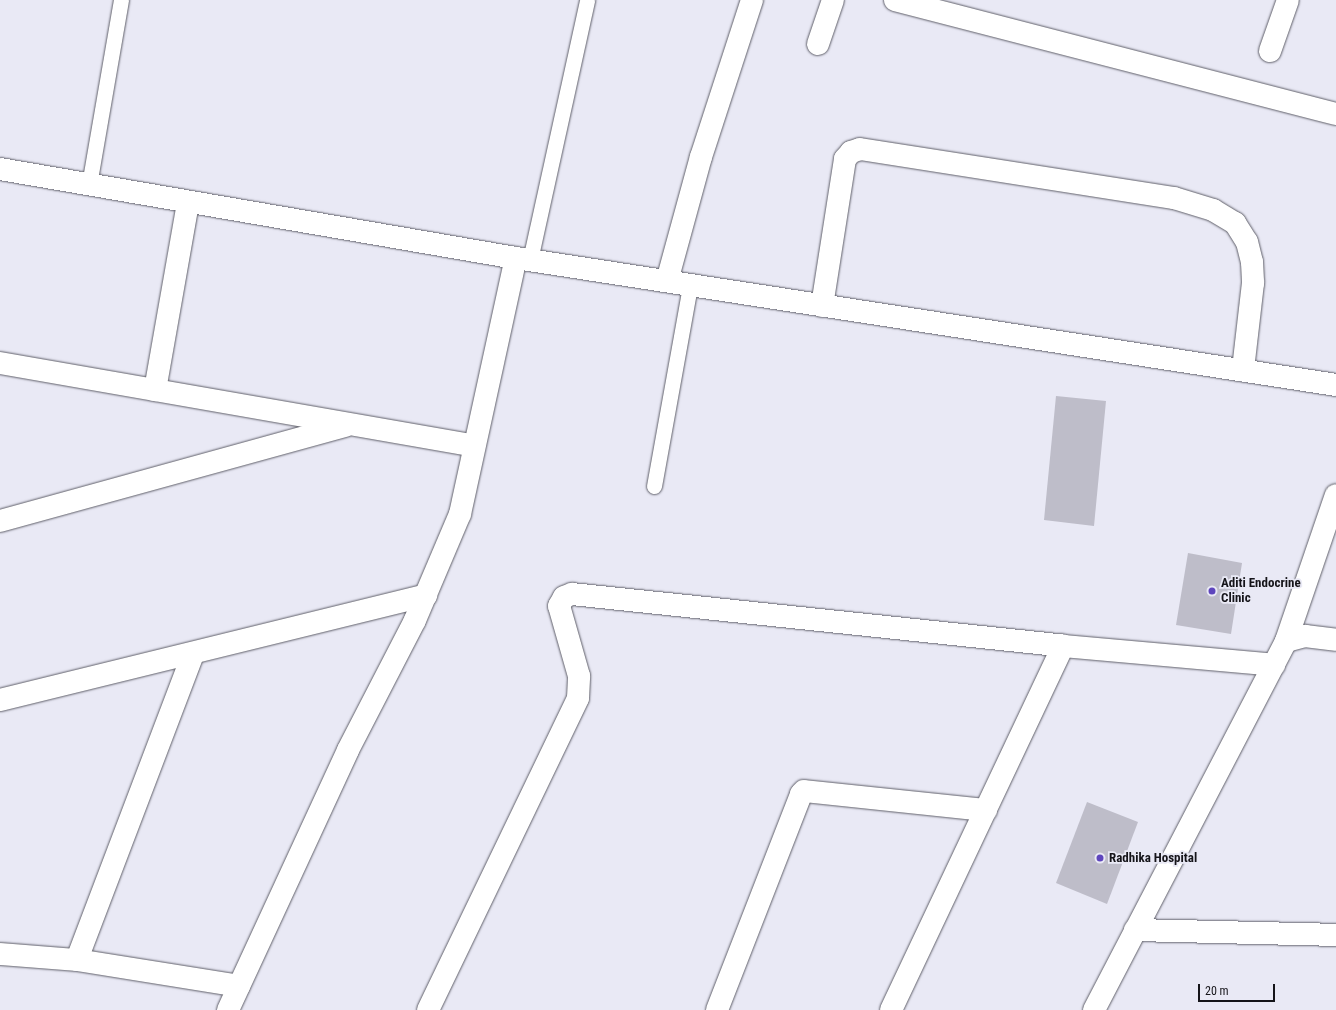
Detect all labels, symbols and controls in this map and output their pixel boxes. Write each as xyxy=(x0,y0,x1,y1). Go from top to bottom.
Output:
place label: Aditi Endocrine Clinic xyxy=(1221,576,1301,607)
marker: Aditi Endocrine Clinic xyxy=(1206,585,1218,597)
place label: Radhika Hospital xyxy=(1109,850,1197,866)
marker: Radhika Hospital xyxy=(1094,852,1106,864)
scale bar xyxy=(1200,976,1277,1002)
text: 20 m xyxy=(1205,984,1229,998)

